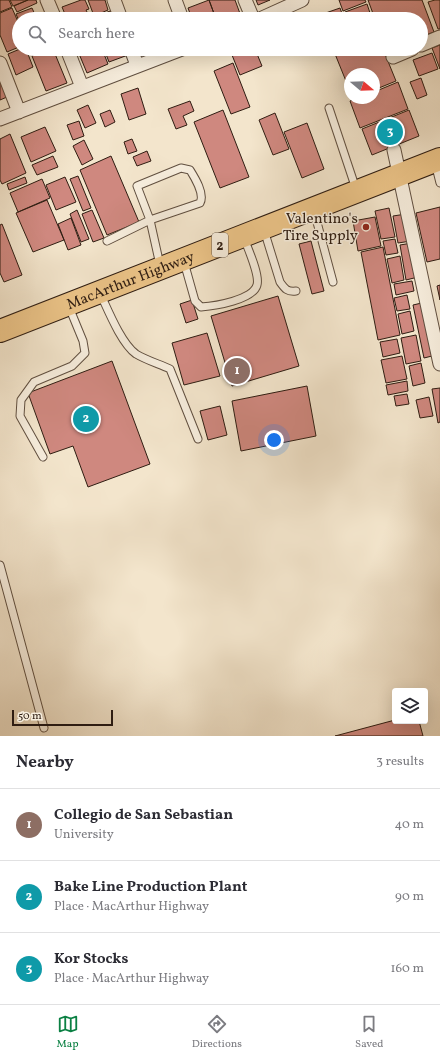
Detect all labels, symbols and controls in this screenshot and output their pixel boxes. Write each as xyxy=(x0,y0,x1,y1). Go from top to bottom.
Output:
search box xyxy=(12,12,428,56)
icon: search xyxy=(26,23,48,45)
text: Search here xyxy=(58,24,135,45)
north arrow xyxy=(344,68,380,104)
pin: 3 xyxy=(377,117,403,147)
place label: Valentino's Tire Supply xyxy=(283,209,358,247)
marker: Valentino's Tire Supply xyxy=(361,222,371,232)
road number: 2 xyxy=(212,233,228,257)
street label: MacArthur Highway xyxy=(64,247,198,316)
pin: 1 xyxy=(224,356,250,386)
pin: 2 xyxy=(73,404,99,434)
your location xyxy=(264,430,284,450)
map controls xyxy=(392,688,428,724)
button: layers xyxy=(392,688,428,724)
scale bar xyxy=(12,708,113,727)
text: 50 m xyxy=(18,709,42,724)
text: Nearby xyxy=(16,751,74,774)
text: 3 results xyxy=(376,753,424,771)
text: Collegio de San Sebastian xyxy=(54,805,233,826)
text: 1 xyxy=(26,816,32,834)
text: 40 m xyxy=(395,816,424,834)
text: University xyxy=(54,826,114,844)
text: Bake Line Production Plant xyxy=(54,877,247,898)
text: 2 xyxy=(26,888,32,906)
text: 90 m xyxy=(395,888,424,906)
text: Place · MacArthur Highway xyxy=(54,898,209,916)
text: Kor Stocks xyxy=(54,949,128,970)
text: 3 xyxy=(26,960,32,978)
text: 160 m xyxy=(390,960,424,978)
text: Place · MacArthur Highway xyxy=(54,970,209,988)
tab: Map xyxy=(57,1013,79,1052)
tab: Directions xyxy=(192,1013,242,1052)
tab: Saved xyxy=(355,1013,383,1052)

